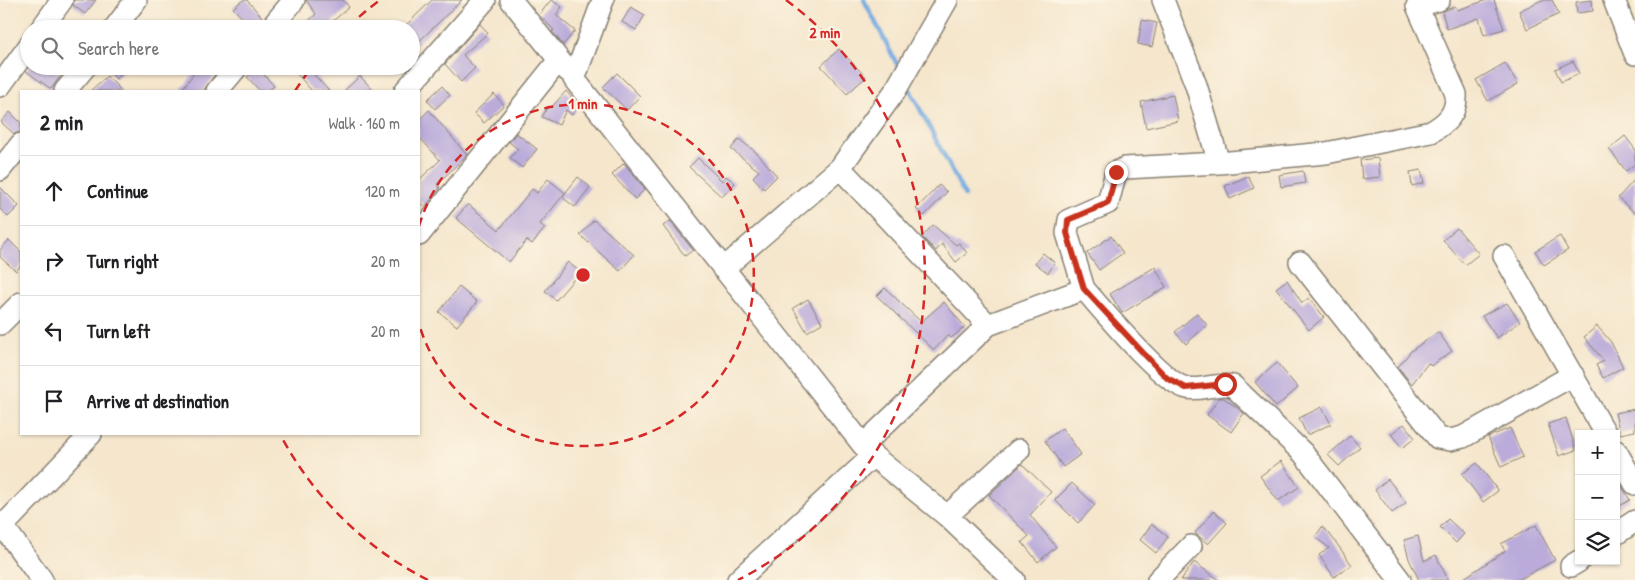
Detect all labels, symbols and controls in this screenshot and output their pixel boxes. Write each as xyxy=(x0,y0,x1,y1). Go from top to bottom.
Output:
search box xyxy=(20,20,420,75)
text: 2 min xyxy=(810,22,841,43)
icon: search xyxy=(38,34,66,62)
text: Search here xyxy=(78,35,159,61)
text: 1 min xyxy=(568,93,598,114)
text: 2 min xyxy=(40,108,83,137)
text: Walk · 160 m xyxy=(328,112,400,134)
route end xyxy=(1105,161,1128,184)
icon: ahead xyxy=(40,177,68,205)
text: Continue xyxy=(87,178,148,204)
text: 120 m xyxy=(365,180,400,202)
icon: right xyxy=(40,247,68,275)
text: Turn right xyxy=(87,248,158,274)
text: 20 m xyxy=(371,250,400,272)
centre of rings xyxy=(574,266,592,284)
icon: left xyxy=(40,317,68,345)
text: Turn left xyxy=(87,318,150,344)
text: 20 m xyxy=(371,320,400,342)
route start xyxy=(1214,373,1237,396)
icon: arrive xyxy=(40,387,68,415)
text: Arrive at destination xyxy=(87,388,229,414)
map controls xyxy=(1575,430,1620,565)
button: + xyxy=(1575,430,1620,475)
button: − xyxy=(1575,475,1620,520)
button: layers xyxy=(1575,520,1620,565)

